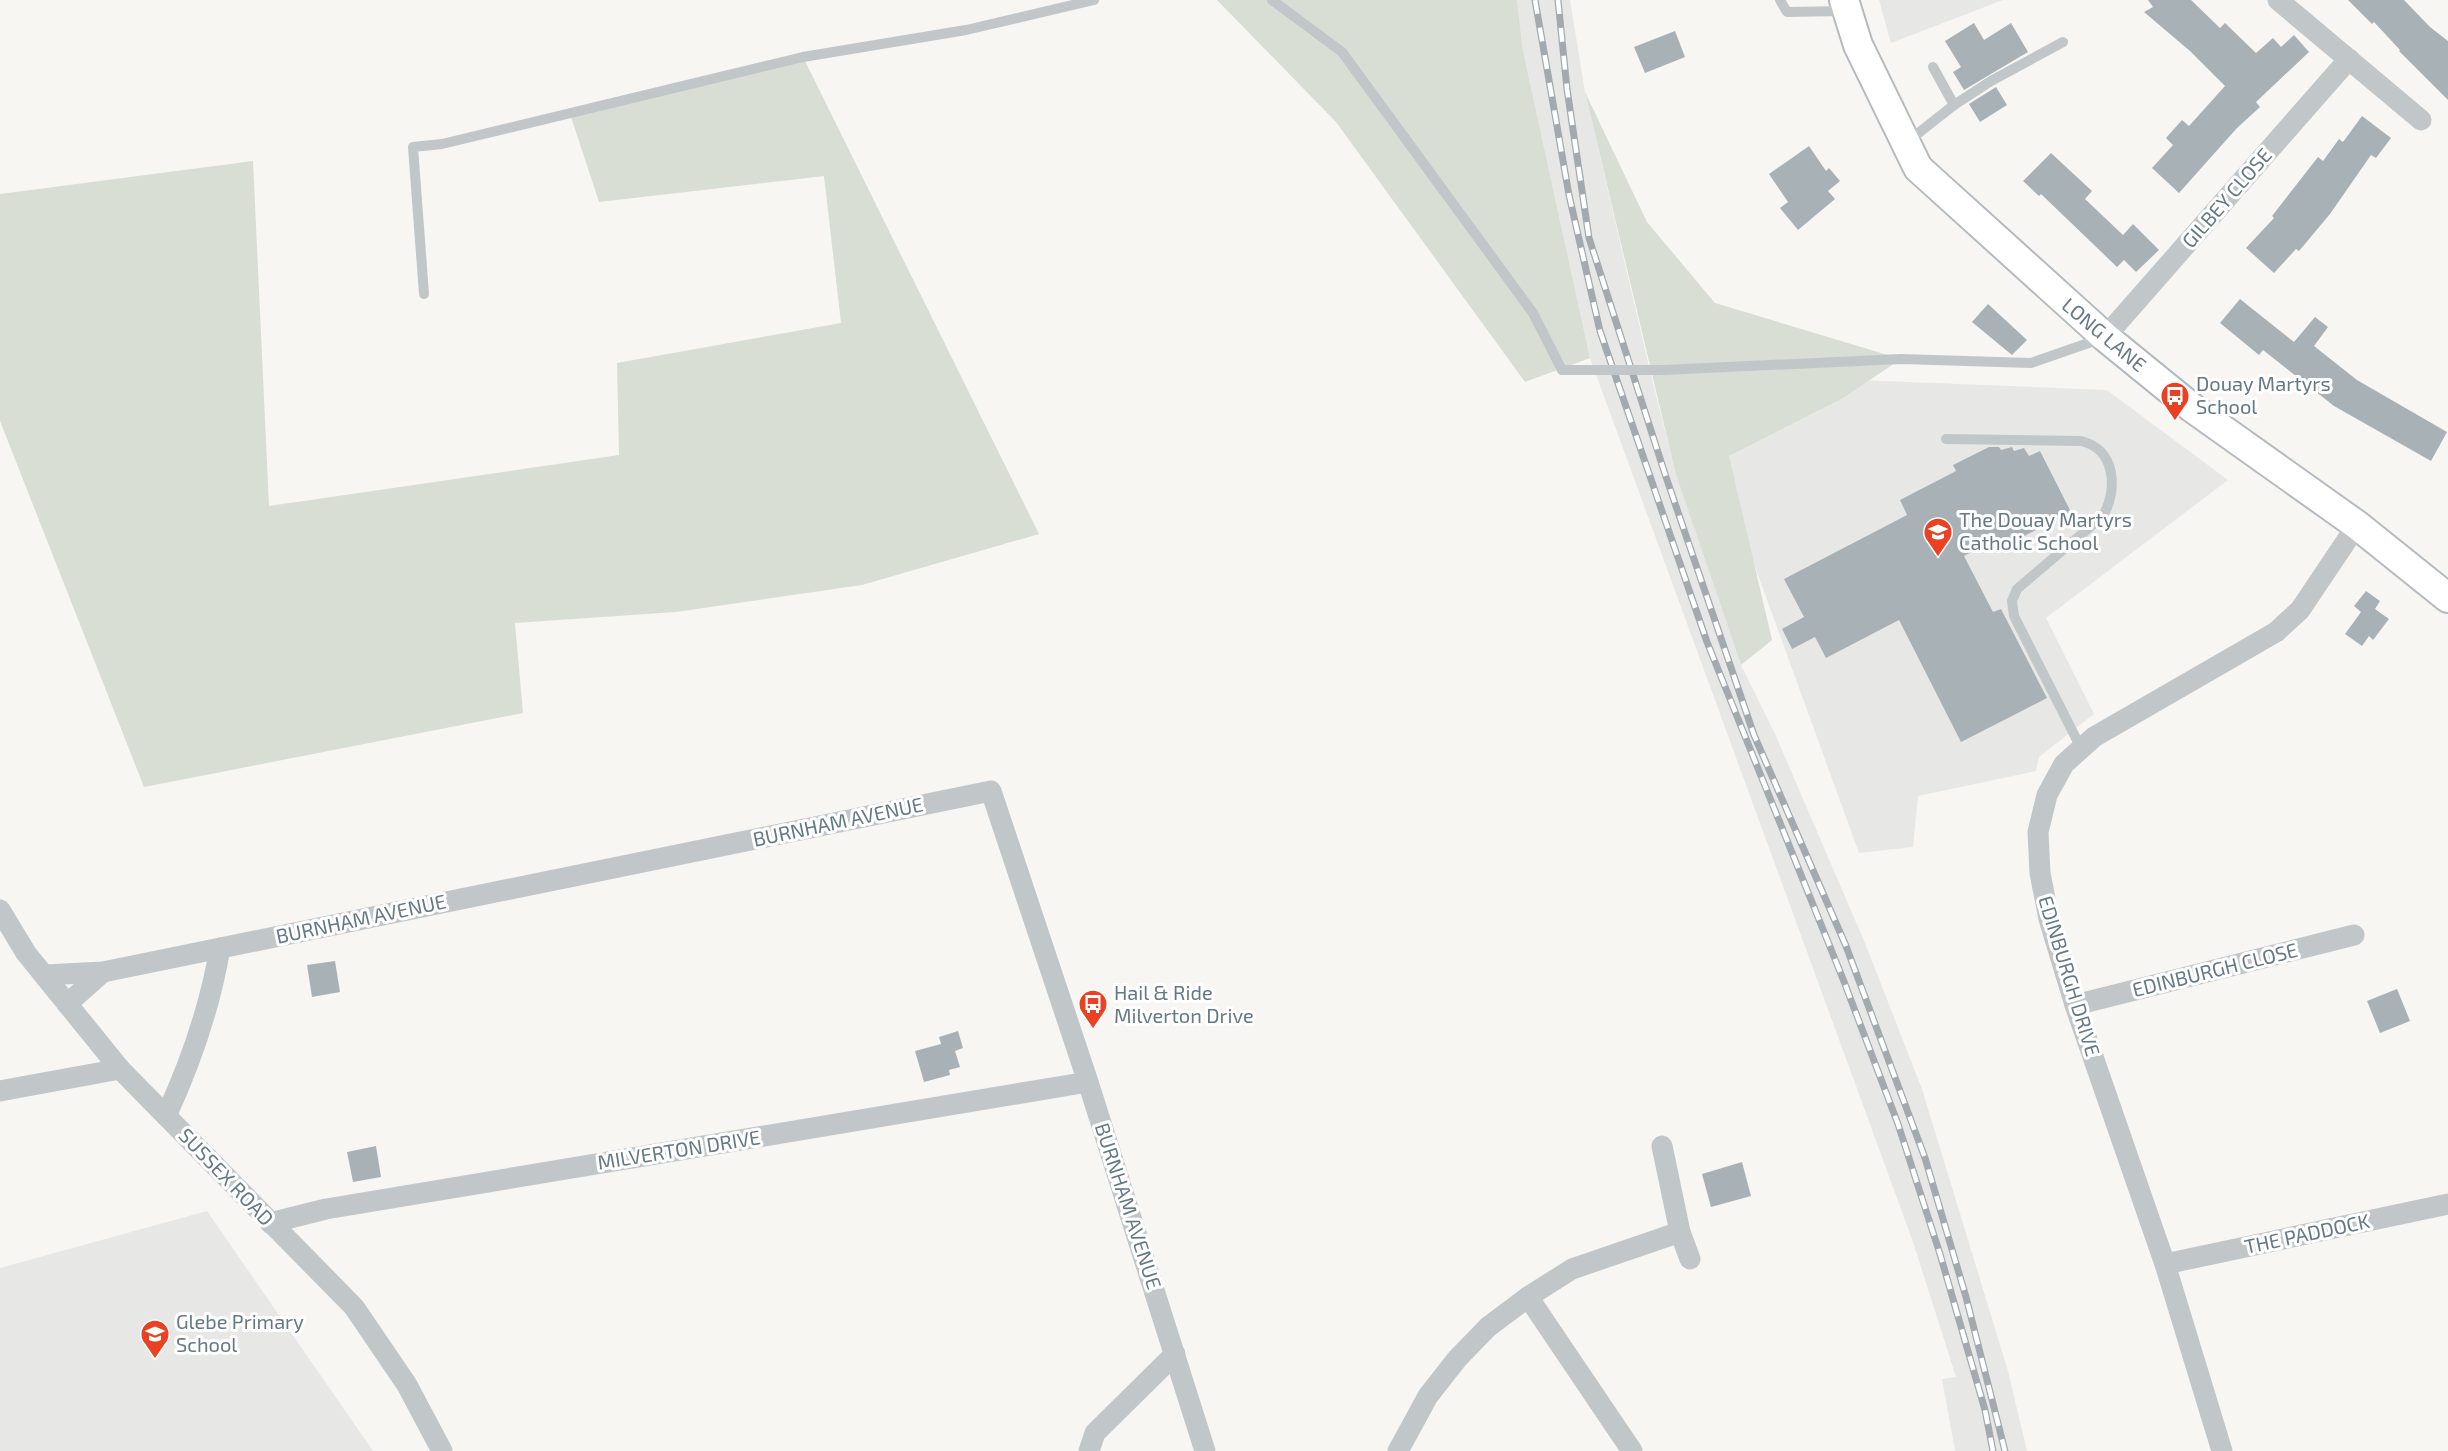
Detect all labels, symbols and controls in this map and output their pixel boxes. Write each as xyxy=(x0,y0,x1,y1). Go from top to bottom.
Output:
street label: GILBEY CLOSE xyxy=(2176,143,2276,252)
street label: LONG LANE xyxy=(2058,292,2152,376)
place label: Douay Martyrs School xyxy=(2196,371,2331,418)
bus stop icon: Douay Martyrs School xyxy=(2159,380,2191,422)
place label: The Douay Martyrs Catholic School xyxy=(1959,507,2132,554)
school or university icon: The Douay Martyrs Catholic School xyxy=(1922,516,1954,558)
street label: BURNHAM AVENUE xyxy=(751,791,925,851)
street label: BURNHAM AVENUE xyxy=(274,888,448,948)
street label: EDINBURGH DRIVE xyxy=(2034,893,2106,1059)
street label: EDINBURGH CLOSE xyxy=(2130,937,2300,1001)
place label: Hail & Ride Milverton Drive xyxy=(1114,980,1254,1027)
bus stop icon: Hail & Ride Milverton Drive xyxy=(1077,988,1109,1030)
street label: BURNHAM AVENUE xyxy=(1091,1120,1167,1292)
street label: SUSSEX ROAD xyxy=(174,1123,279,1230)
street label: MILVERTON DRIVE xyxy=(596,1124,762,1174)
street label: THE PADDOCK xyxy=(2242,1208,2372,1258)
place label: Glebe Primary School xyxy=(176,1309,304,1356)
school or university icon: Glebe Primary School xyxy=(139,1318,171,1360)

